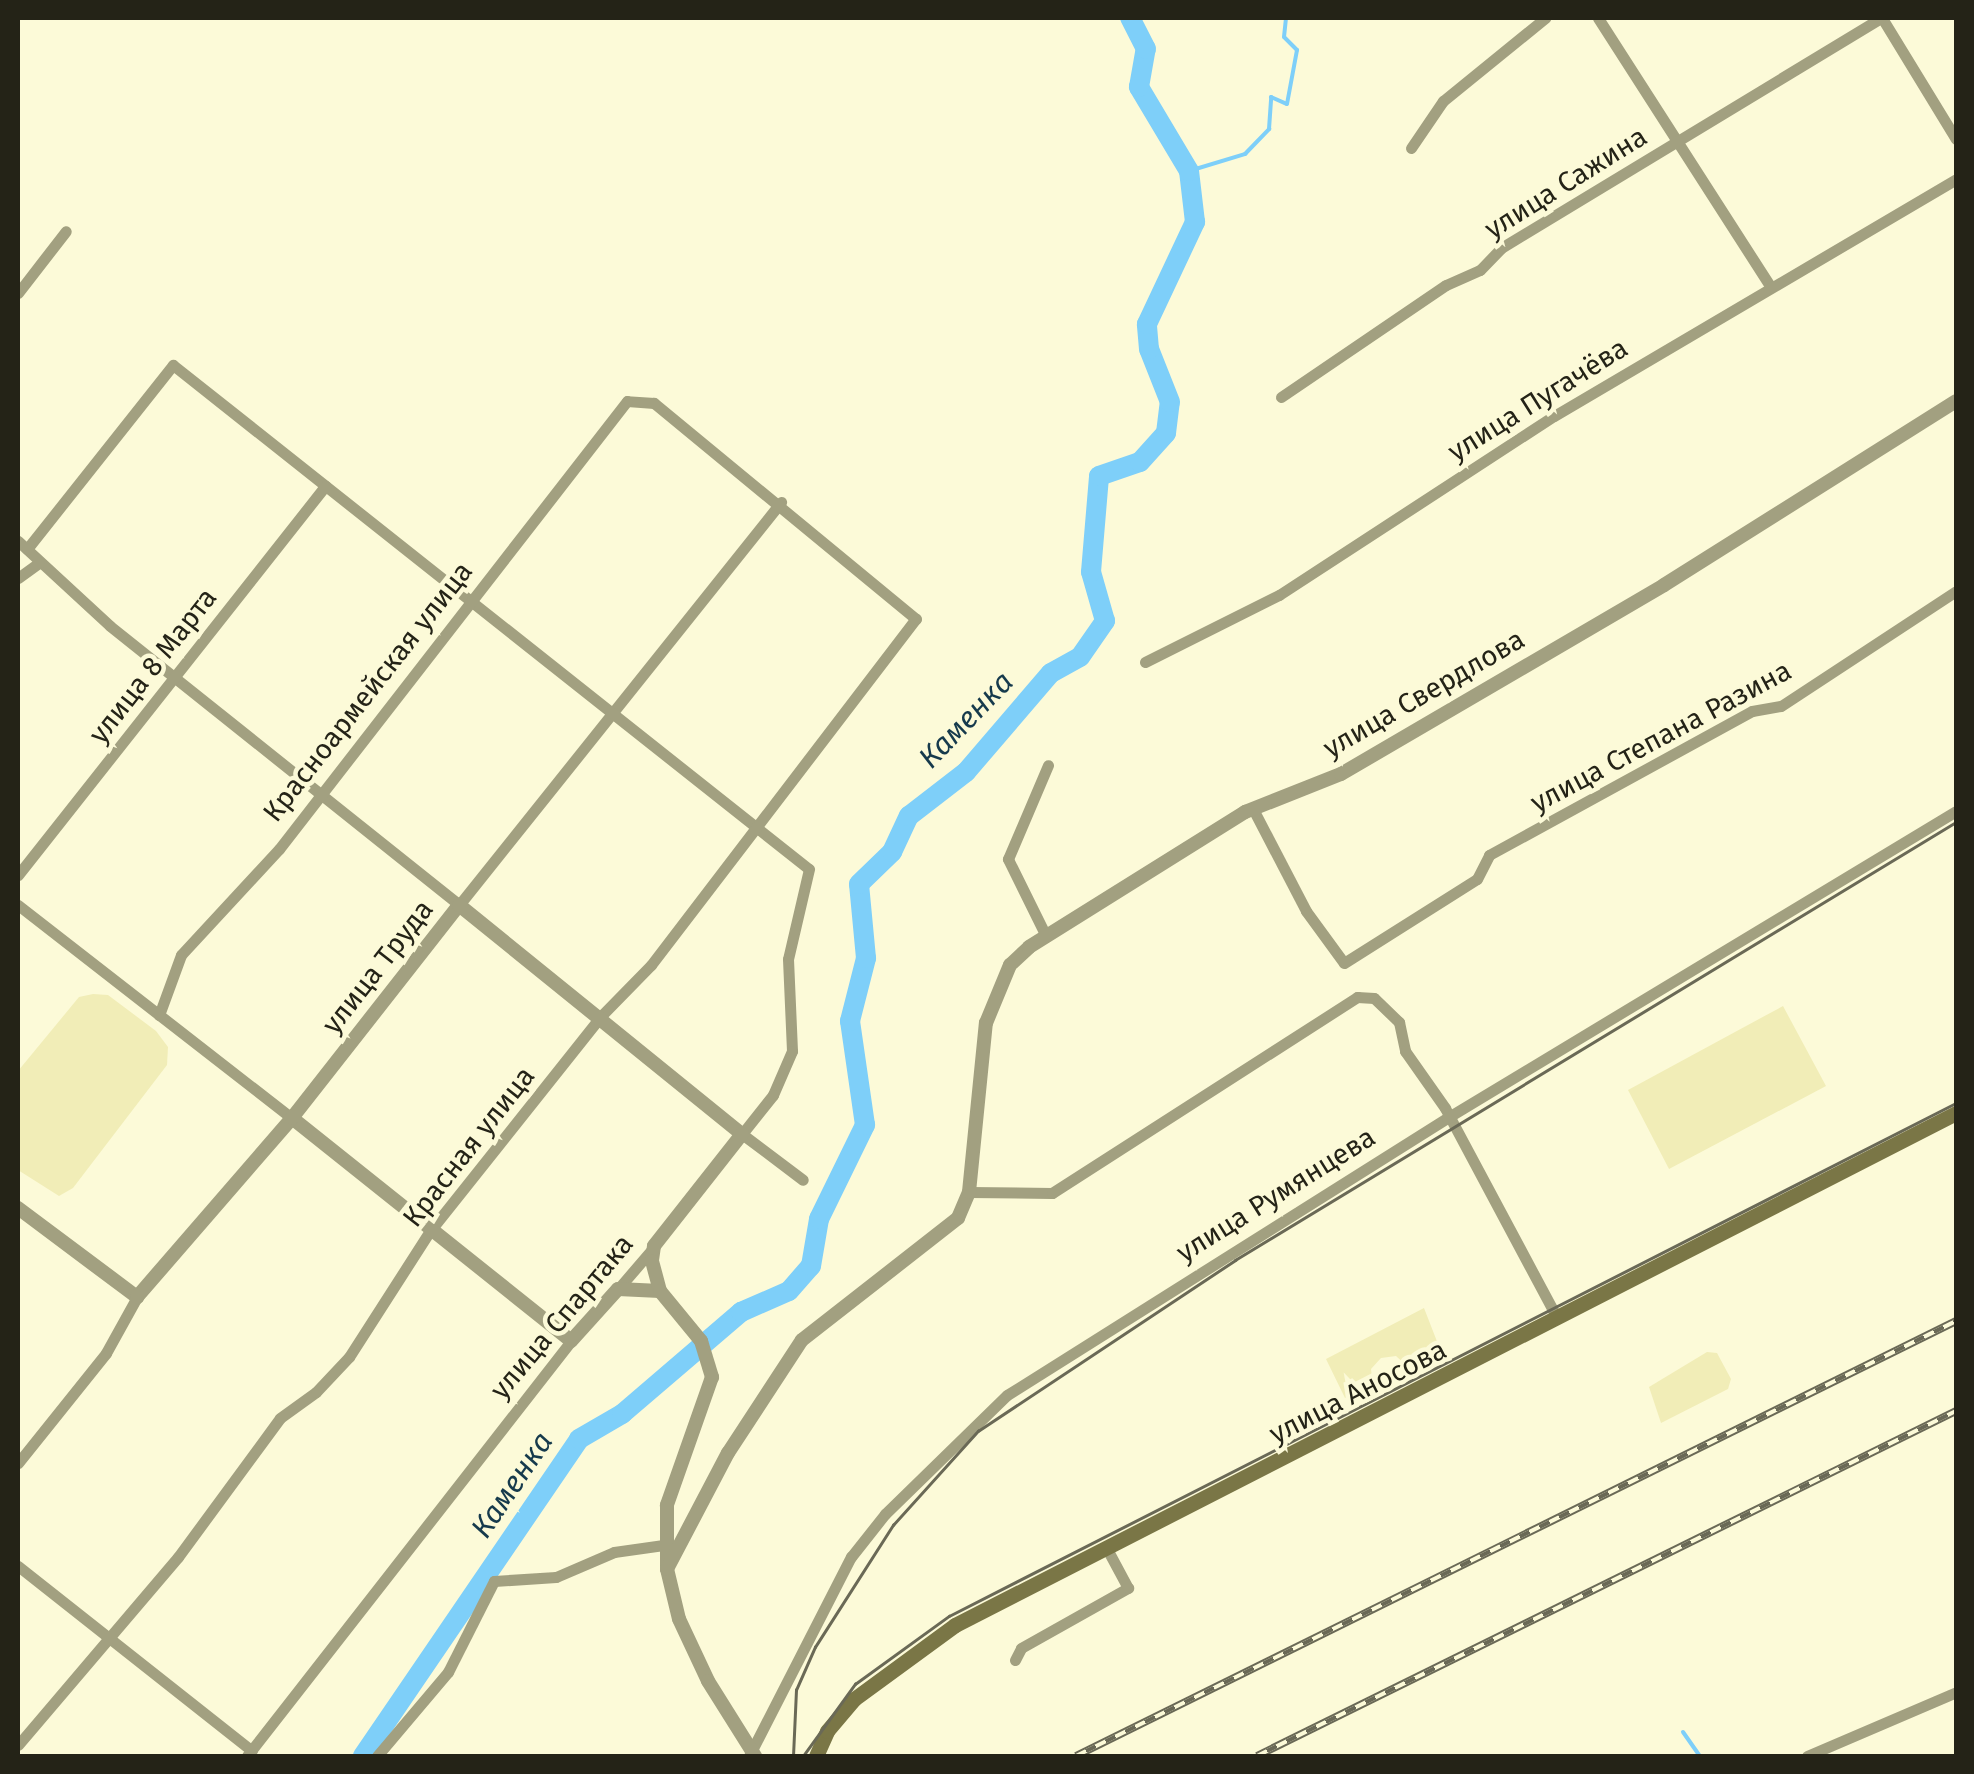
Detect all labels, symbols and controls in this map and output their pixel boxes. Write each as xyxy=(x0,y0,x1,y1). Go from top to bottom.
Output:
street label: улица Сажина xyxy=(1479,120,1653,246)
street label: улица Пугачёва xyxy=(1442,331,1634,469)
street label: Красноармейская улица xyxy=(256,555,480,829)
street label: улица 8 Марта xyxy=(82,582,224,750)
street label: улица Свердлова xyxy=(1317,623,1531,765)
street label: улица Степана Разина xyxy=(1525,654,1797,820)
water label: Каменка xyxy=(911,664,1021,776)
street label: улица Труда xyxy=(315,893,441,1041)
street label: Красная улица xyxy=(396,1060,542,1234)
street label: улица Румянцева xyxy=(1170,1120,1382,1270)
street label: улица Спартака xyxy=(483,1228,641,1406)
street label: улица Аносова xyxy=(1264,1333,1452,1451)
water label: Каменка xyxy=(463,1425,561,1545)

